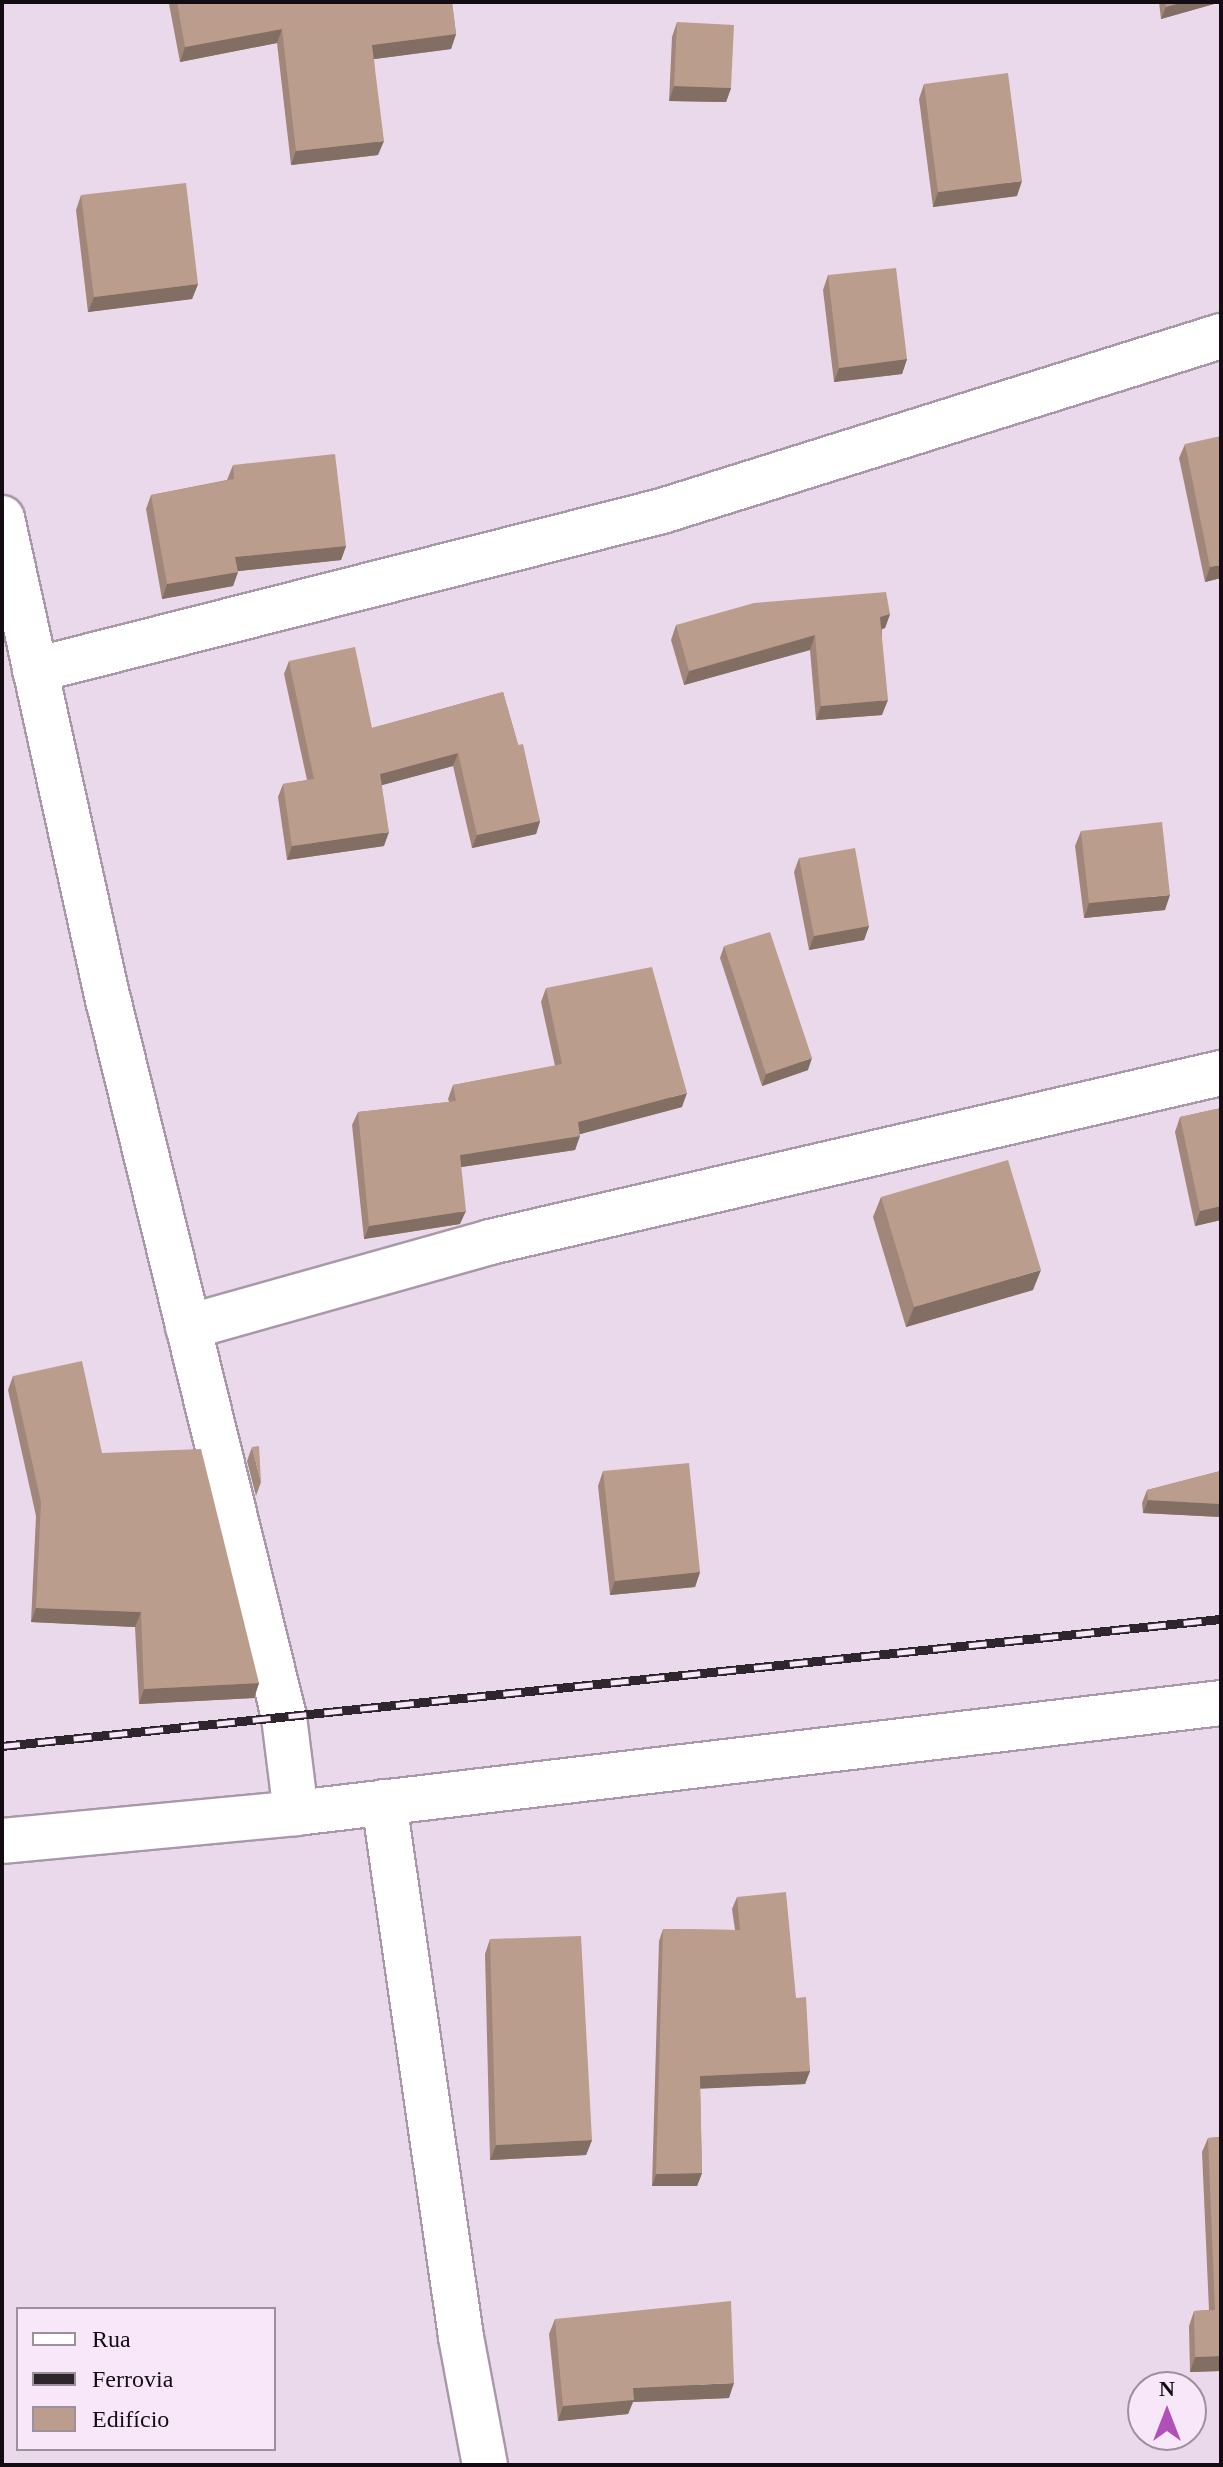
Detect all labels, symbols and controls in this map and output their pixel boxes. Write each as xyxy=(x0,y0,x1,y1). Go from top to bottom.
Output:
legend xyxy=(16,2307,276,2451)
text: Rua xyxy=(92,2326,131,2352)
text: Ferrovia xyxy=(92,2366,173,2392)
north arrow xyxy=(1127,2371,1207,2451)
text: N xyxy=(1159,2376,1175,2401)
text: Edifício xyxy=(92,2406,169,2432)

